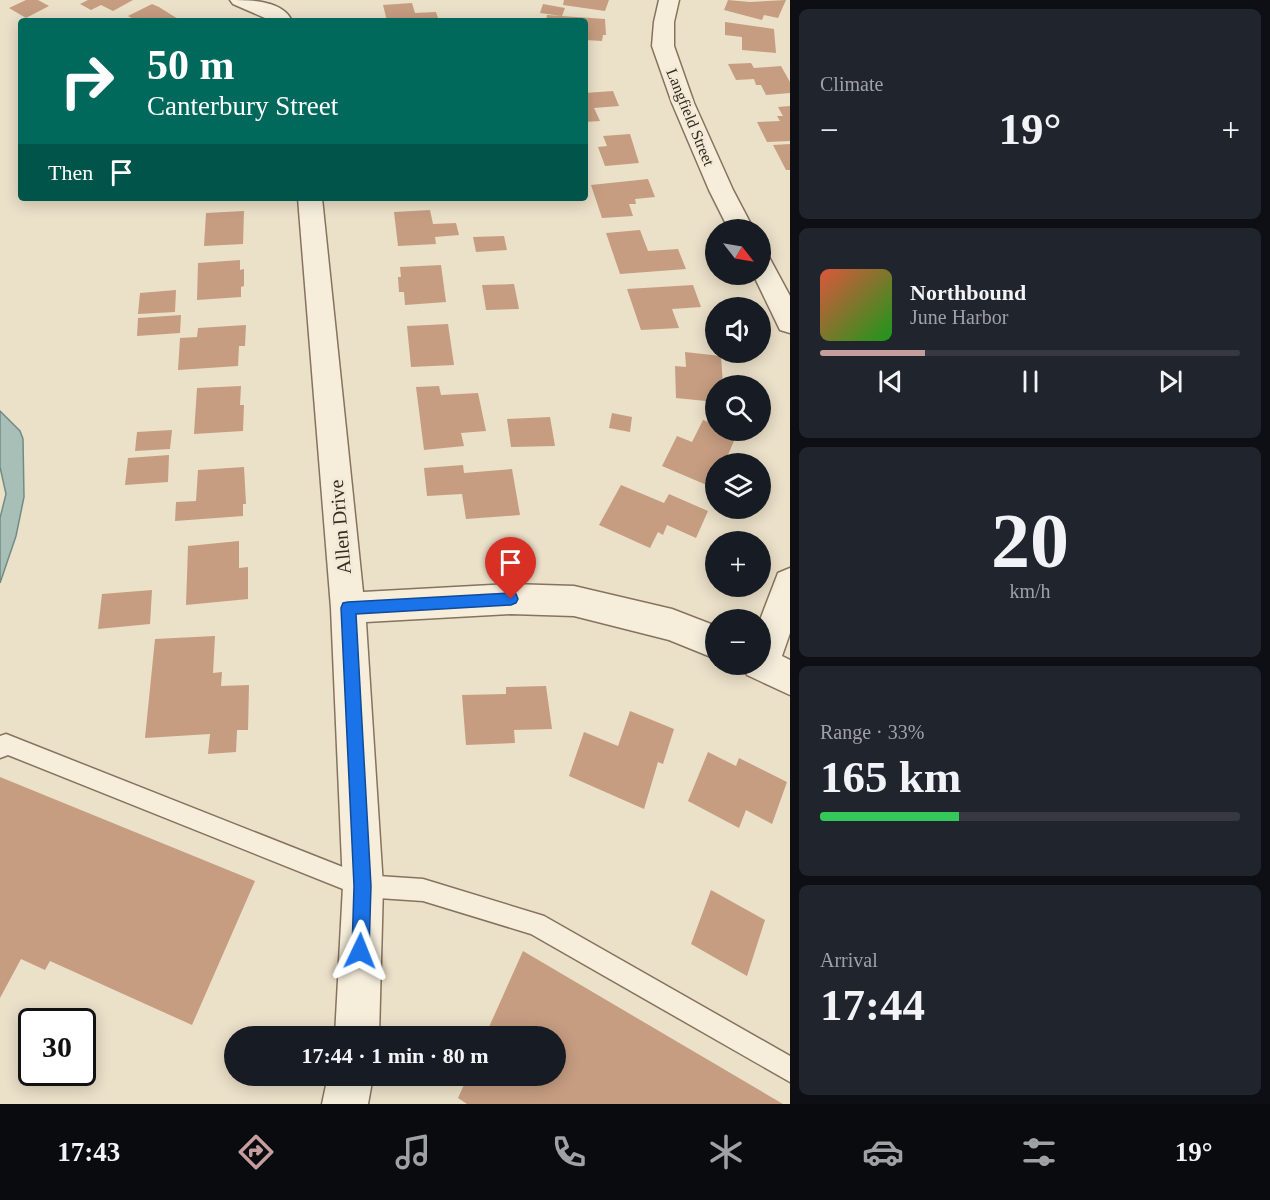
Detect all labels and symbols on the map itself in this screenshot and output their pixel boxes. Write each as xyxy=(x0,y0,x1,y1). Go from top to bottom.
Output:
street label: Langfield Street xyxy=(662,66,718,169)
north arrow xyxy=(705,219,771,285)
street label: Allen Drive xyxy=(325,479,355,575)
pin xyxy=(485,537,536,599)
position arrow xyxy=(328,919,392,983)
speed limit sign: 30 xyxy=(18,1008,96,1086)

